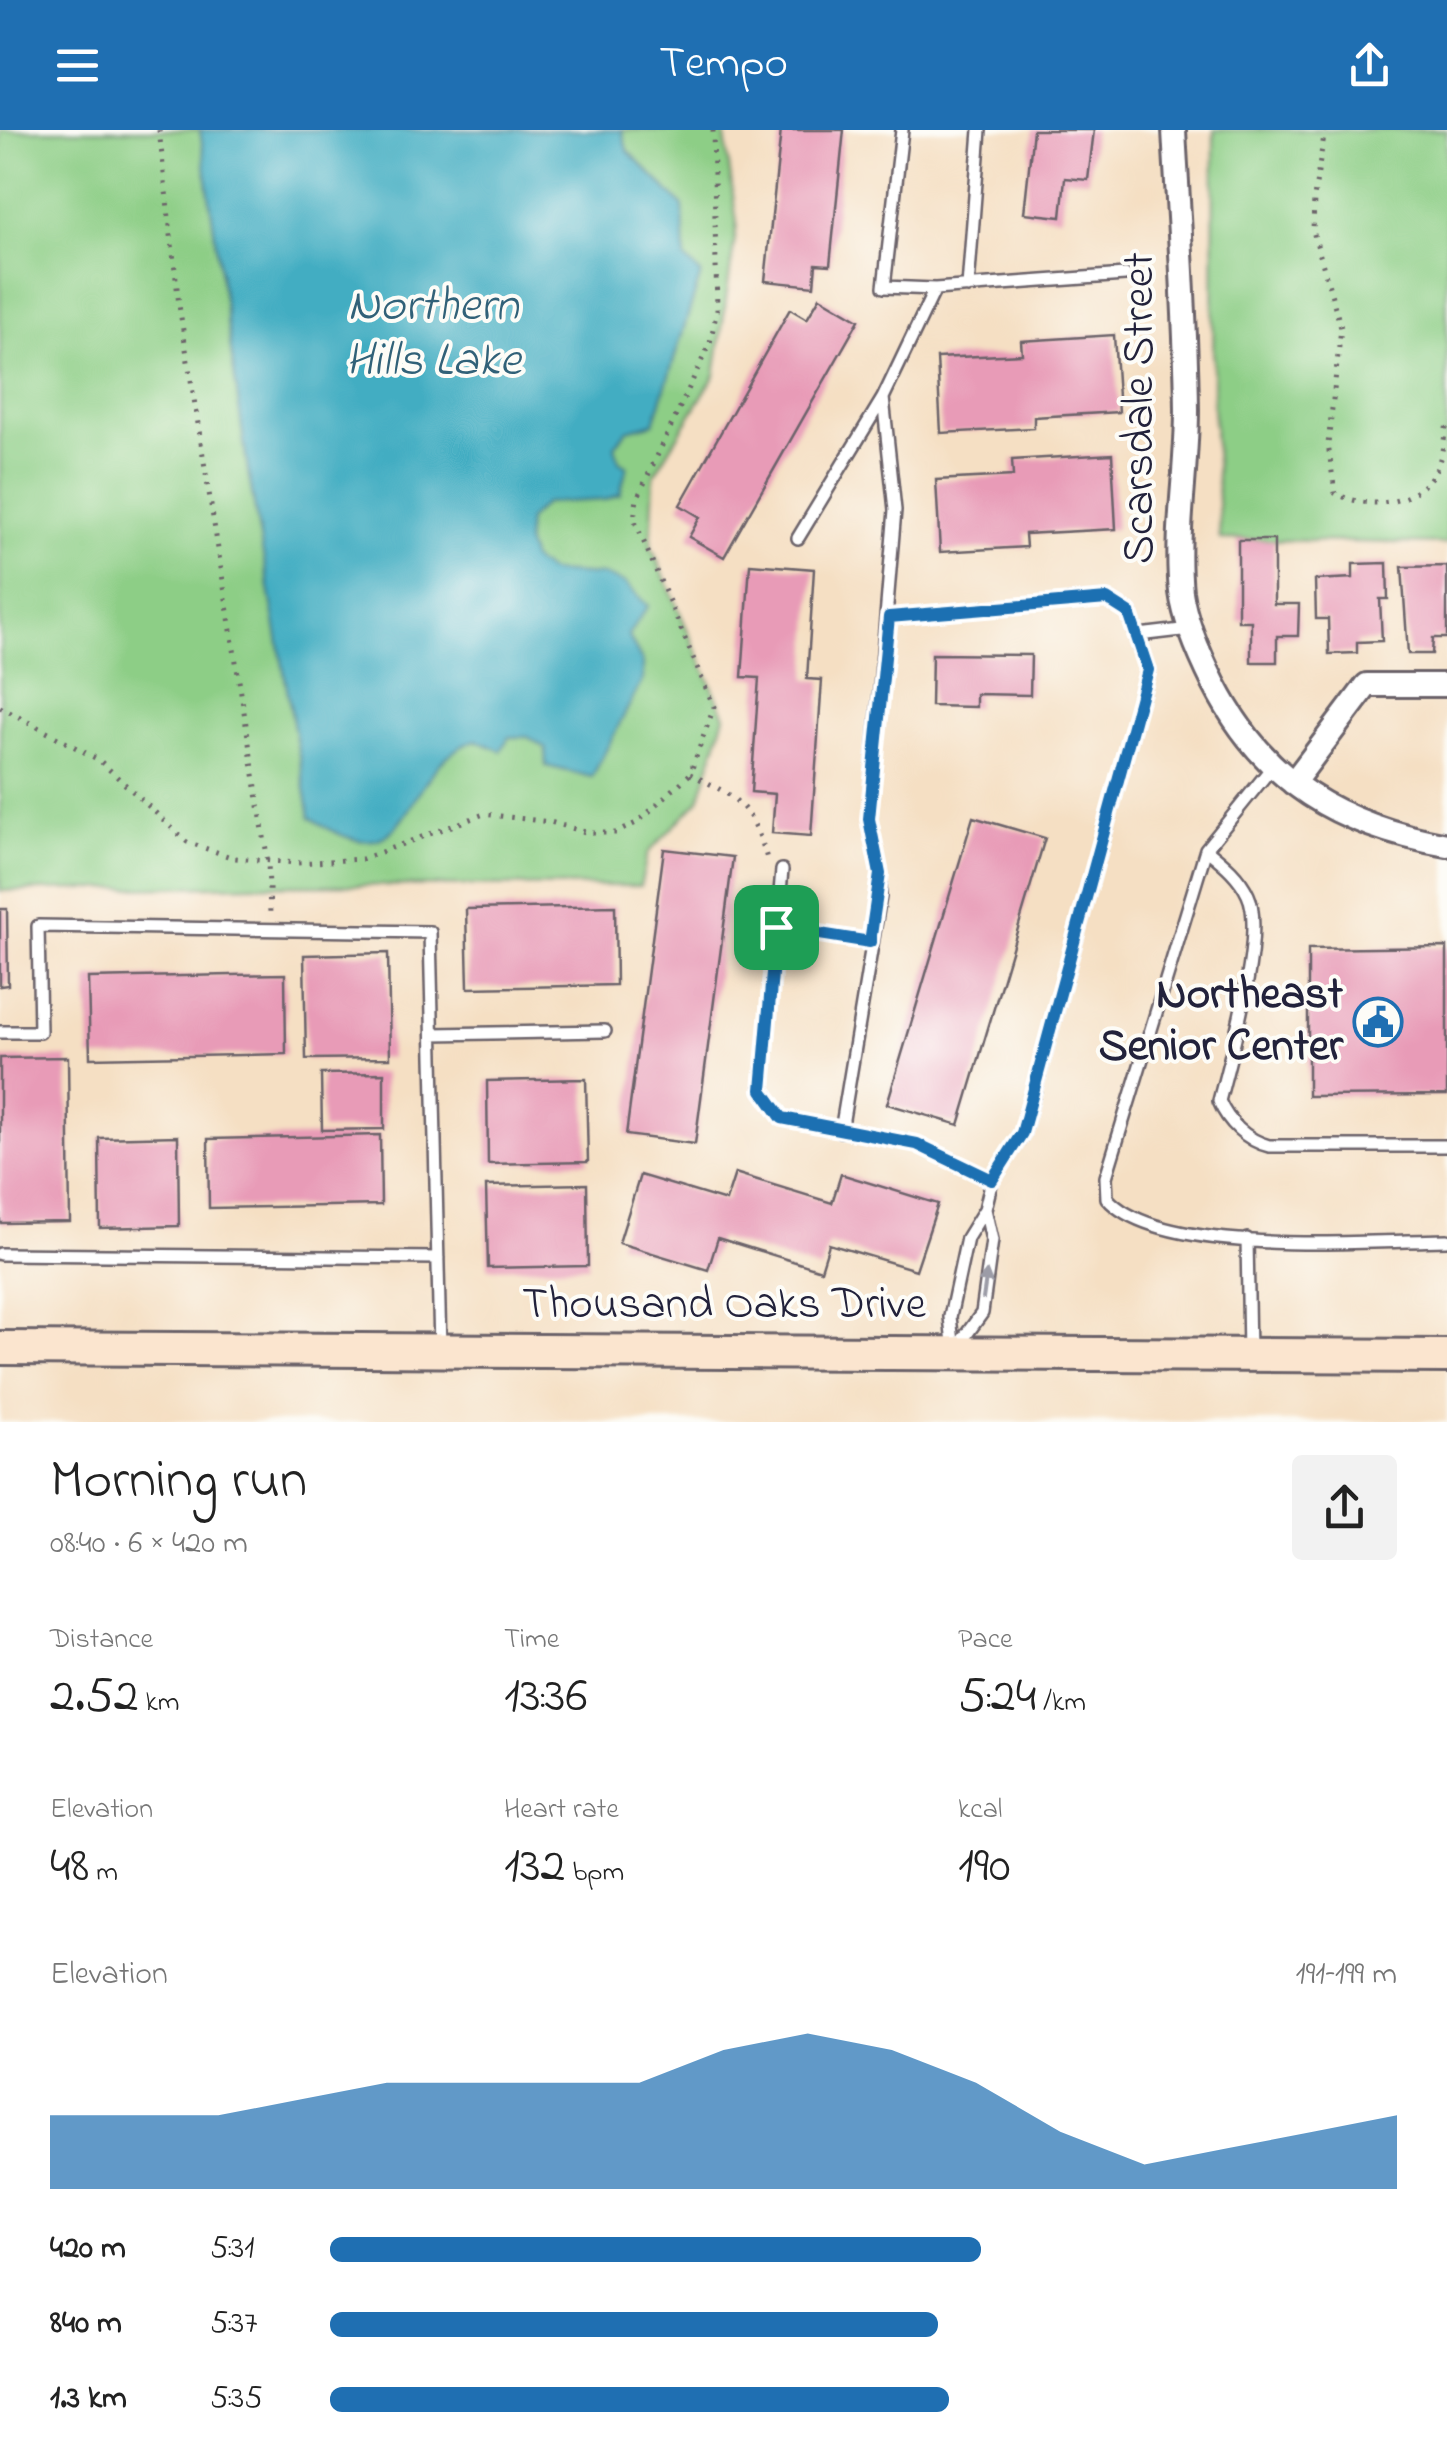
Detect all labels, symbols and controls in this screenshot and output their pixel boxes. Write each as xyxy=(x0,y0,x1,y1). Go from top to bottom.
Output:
text: Tempo xyxy=(659,32,788,98)
icon: menu xyxy=(50,38,105,93)
icon: share xyxy=(1342,38,1397,93)
street label: Scarsdale Street xyxy=(1108,252,1174,564)
water label: Northern Hills Lake xyxy=(345,272,523,397)
pin xyxy=(734,885,819,970)
icon: arrive xyxy=(749,900,804,955)
place label: Northeast Senior Center xyxy=(1099,963,1344,1081)
public building icon: Northeast Senior Center xyxy=(1352,996,1404,1048)
one-way arrow xyxy=(978,1269,994,1300)
street label: Thousand Oaks Drive xyxy=(522,1273,927,1339)
text: Morning run xyxy=(50,1443,307,1523)
button: share xyxy=(1292,1455,1397,1560)
text: 08:40 · 6 × 420 m xyxy=(50,1521,248,1568)
text: Distance xyxy=(50,1620,153,1661)
text: Time xyxy=(504,1620,559,1661)
text: Pace xyxy=(958,1620,1013,1661)
text: 2.52 xyxy=(50,1661,139,1734)
text: 13:36 xyxy=(504,1661,587,1734)
text: 5:24 xyxy=(958,1661,1036,1734)
text: km xyxy=(139,1683,180,1724)
text: /km xyxy=(1036,1683,1086,1724)
text: Elevation xyxy=(50,1790,153,1831)
text: Heart rate xyxy=(504,1790,619,1831)
text: kcal xyxy=(958,1790,1003,1831)
text: 48 xyxy=(50,1831,89,1904)
text: 132 xyxy=(504,1831,565,1904)
text: 190 xyxy=(958,1831,1011,1904)
text: m xyxy=(89,1853,118,1894)
text: bpm xyxy=(565,1853,624,1894)
text: Elevation xyxy=(50,1952,168,1999)
text: 191–199 m xyxy=(1296,1952,1397,1999)
text: 420 m xyxy=(50,2226,126,2273)
text: 5:31 xyxy=(210,2226,254,2273)
text: 840 m xyxy=(50,2301,122,2348)
text: 5:37 xyxy=(210,2301,257,2348)
text: 1.3 km xyxy=(50,2376,127,2423)
text: 5:35 xyxy=(210,2376,263,2423)

